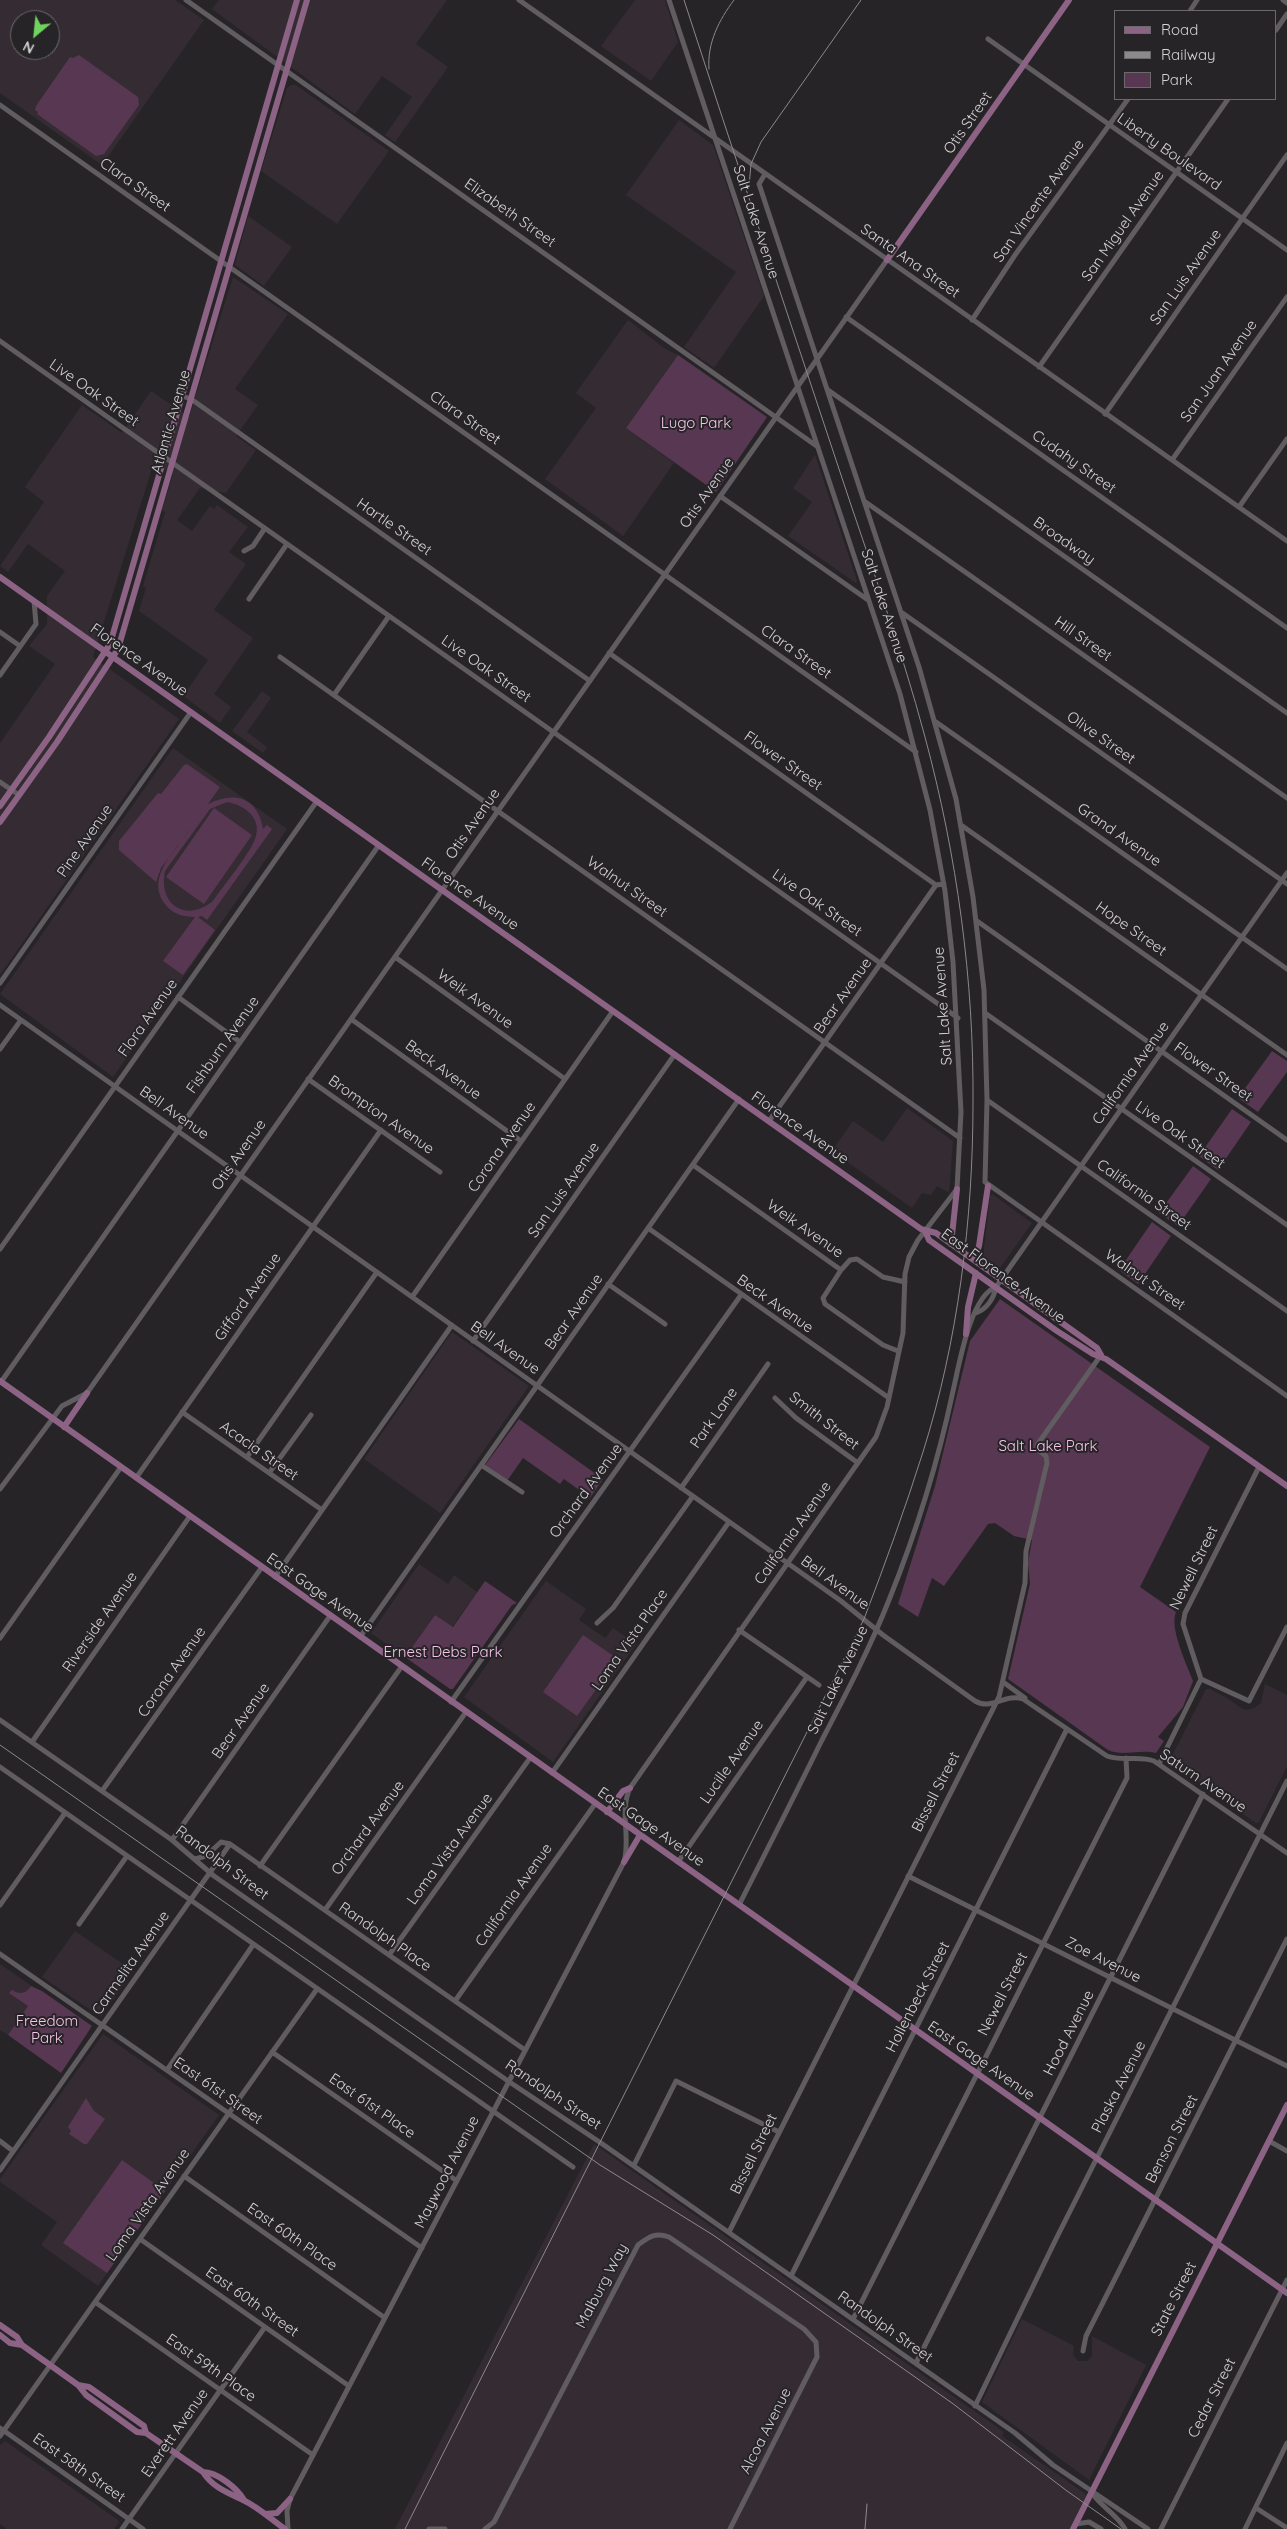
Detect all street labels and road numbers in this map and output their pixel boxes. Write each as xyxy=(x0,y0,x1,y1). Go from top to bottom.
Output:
street label: Otis Street xyxy=(940,88,996,158)
street label: Liberty Boulevard xyxy=(1114,109,1224,195)
street label: San Vincente Avenue xyxy=(990,136,1088,266)
street label: Clara Street xyxy=(96,154,174,216)
street label: Salt Lake Avenue xyxy=(729,163,783,281)
street label: San Miguel Avenue xyxy=(1078,167,1168,285)
street label: Elizabeth Street xyxy=(461,175,559,251)
street label: Santa Ana Street xyxy=(857,220,963,302)
street label: San Luis Avenue xyxy=(1146,226,1226,328)
street label: San Juan Avenue xyxy=(1177,316,1261,426)
street label: Live Oak Street xyxy=(46,355,142,431)
street label: Atlantic Avenue xyxy=(148,368,194,476)
street label: Clara Street xyxy=(426,387,504,449)
street label: Cudahy Street xyxy=(1028,426,1120,498)
street label: Otis Avenue xyxy=(676,454,738,532)
street label: Hartle Street xyxy=(353,495,435,559)
street label: Broadway xyxy=(1030,513,1098,569)
street label: Salt Lake Avenue xyxy=(857,547,911,665)
street label: Hill Street xyxy=(1051,613,1115,665)
street label: Florence Avenue xyxy=(87,620,191,700)
street label: Clara Street xyxy=(757,621,835,683)
street label: Live Oak Street xyxy=(438,631,534,707)
street label: Olive Street xyxy=(1063,708,1139,768)
street label: Flower Street xyxy=(740,727,826,795)
street label: Otis Avenue xyxy=(442,785,504,863)
street label: Grand Avenue xyxy=(1074,799,1164,871)
street label: Pine Avenue xyxy=(53,801,117,881)
street label: Walnut Street xyxy=(583,853,671,921)
street label: Florence Avenue xyxy=(418,854,522,934)
street label: Live Oak Street xyxy=(769,865,865,941)
street label: Hope Street xyxy=(1092,898,1170,960)
street label: Salt Lake Avenue xyxy=(930,946,956,1066)
street label: Bear Avenue xyxy=(810,955,876,1037)
street label: Weik Avenue xyxy=(434,965,516,1033)
street label: Flora Avenue xyxy=(115,976,181,1060)
street label: Fishburn Avenue xyxy=(183,993,263,1097)
street label: California Avenue xyxy=(1089,1018,1173,1128)
street label: Beck Avenue xyxy=(402,1036,484,1104)
street label: Flower Street xyxy=(1170,1038,1256,1106)
street label: Brompton Avenue xyxy=(325,1072,437,1158)
street label: Bell Avenue xyxy=(136,1083,212,1143)
street label: Florence Avenue xyxy=(748,1088,852,1168)
street label: Live Oak Street xyxy=(1132,1097,1228,1173)
street label: Corona Avenue xyxy=(464,1098,540,1196)
street label: Otis Avenue xyxy=(208,1116,270,1194)
street label: San Luis Avenue xyxy=(524,1139,604,1241)
street label: California Street xyxy=(1093,1156,1195,1234)
street label: Weik Avenue xyxy=(763,1196,847,1262)
street label: East Florence Avenue xyxy=(937,1225,1069,1327)
street label: Walnut Street xyxy=(1101,1246,1189,1314)
street label: Gifford Avenue xyxy=(211,1249,285,1345)
street label: Bear Avenue xyxy=(541,1271,607,1353)
street label: Beck Avenue xyxy=(733,1271,817,1337)
street label: Bell Avenue xyxy=(467,1318,543,1378)
street label: Park Lane xyxy=(687,1384,741,1452)
street label: Smith Street xyxy=(785,1388,863,1454)
street label: Acacia Street xyxy=(216,1417,302,1485)
street label: Orchard Avenue xyxy=(546,1440,626,1542)
street label: California Avenue xyxy=(751,1478,835,1588)
street label: Newell Street xyxy=(1166,1523,1222,1613)
street label: East Gage Avenue xyxy=(263,1549,377,1637)
street label: Bell Avenue xyxy=(797,1552,873,1614)
street label: Riverside Avenue xyxy=(59,1568,141,1676)
street label: Loma Vista Place xyxy=(588,1586,672,1694)
street label: Corona Avenue xyxy=(134,1623,210,1721)
street label: Salt Lake Avenue xyxy=(804,1623,872,1737)
street label: Bear Avenue xyxy=(208,1680,274,1762)
street label: Lucille Avenue xyxy=(696,1717,768,1807)
street label: Saturn Avenue xyxy=(1156,1745,1250,1817)
street label: Bissell Street xyxy=(908,1749,964,1835)
street label: Orchard Avenue xyxy=(328,1777,408,1879)
street label: East Gage Avenue xyxy=(594,1783,708,1871)
street label: Loma Vista Avenue xyxy=(403,1790,497,1908)
street label: Randolph Street xyxy=(172,1822,272,1904)
street label: California Avenue xyxy=(472,1840,556,1950)
street label: Randolph Place xyxy=(335,1898,435,1976)
street label: Carmelita Avenue xyxy=(88,1907,174,2019)
street label: Zoe Avenue xyxy=(1062,1933,1144,1987)
street label: Hollenbeck Street xyxy=(882,1938,954,2056)
street label: Newell Street xyxy=(974,1949,1032,2039)
street label: Hood Avenue xyxy=(1040,1987,1098,2079)
street label: East Gage Avenue xyxy=(924,2017,1038,2105)
street label: Plaska Avenue xyxy=(1088,2038,1150,2136)
street label: East 61st Street xyxy=(170,2054,266,2128)
street label: Randolph Street xyxy=(501,2056,605,2134)
street label: East 61st Place xyxy=(325,2070,419,2142)
street label: Benson Street xyxy=(1142,2092,1202,2186)
street label: Bissell Street xyxy=(727,2111,781,2197)
street label: Maywood Avenue xyxy=(411,2113,483,2231)
street label: Loma Vista Avenue xyxy=(102,2145,194,2265)
street label: East 60th Place xyxy=(243,2199,341,2275)
street label: Malburg Way xyxy=(572,2240,632,2332)
street label: State Street xyxy=(1148,2259,1200,2339)
street label: East 60th Street xyxy=(202,2263,302,2341)
street label: Randolph Street xyxy=(834,2287,936,2367)
street label: East 59th Place xyxy=(163,2330,259,2406)
street label: Cedar Street xyxy=(1184,2355,1240,2441)
street label: Everett Avenue xyxy=(138,2385,212,2481)
street label: Alcoa Avenue xyxy=(737,2385,795,2477)
street label: East 58th Street xyxy=(29,2429,129,2507)

